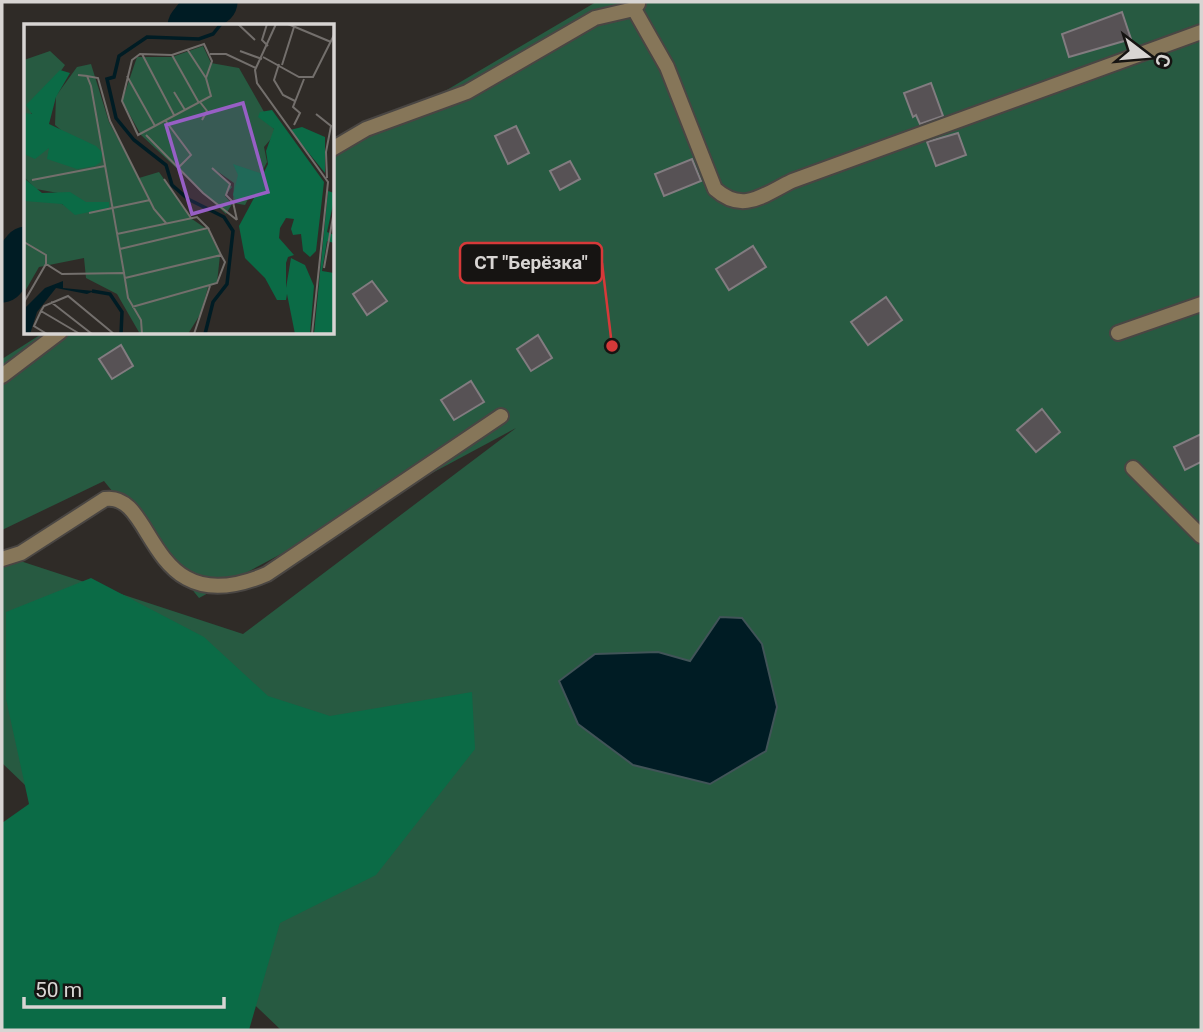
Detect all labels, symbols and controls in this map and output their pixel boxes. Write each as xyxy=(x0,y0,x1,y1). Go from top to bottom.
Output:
north arrow xyxy=(1112,21,1182,91)
inset map xyxy=(24,24,334,334)
text: С xyxy=(1150,51,1176,70)
callout: СТ "Берёзка" xyxy=(460,243,602,283)
text: СТ "Берёзка" xyxy=(474,251,588,274)
scale bar xyxy=(24,965,224,1009)
text: 50 m xyxy=(35,978,82,1002)

